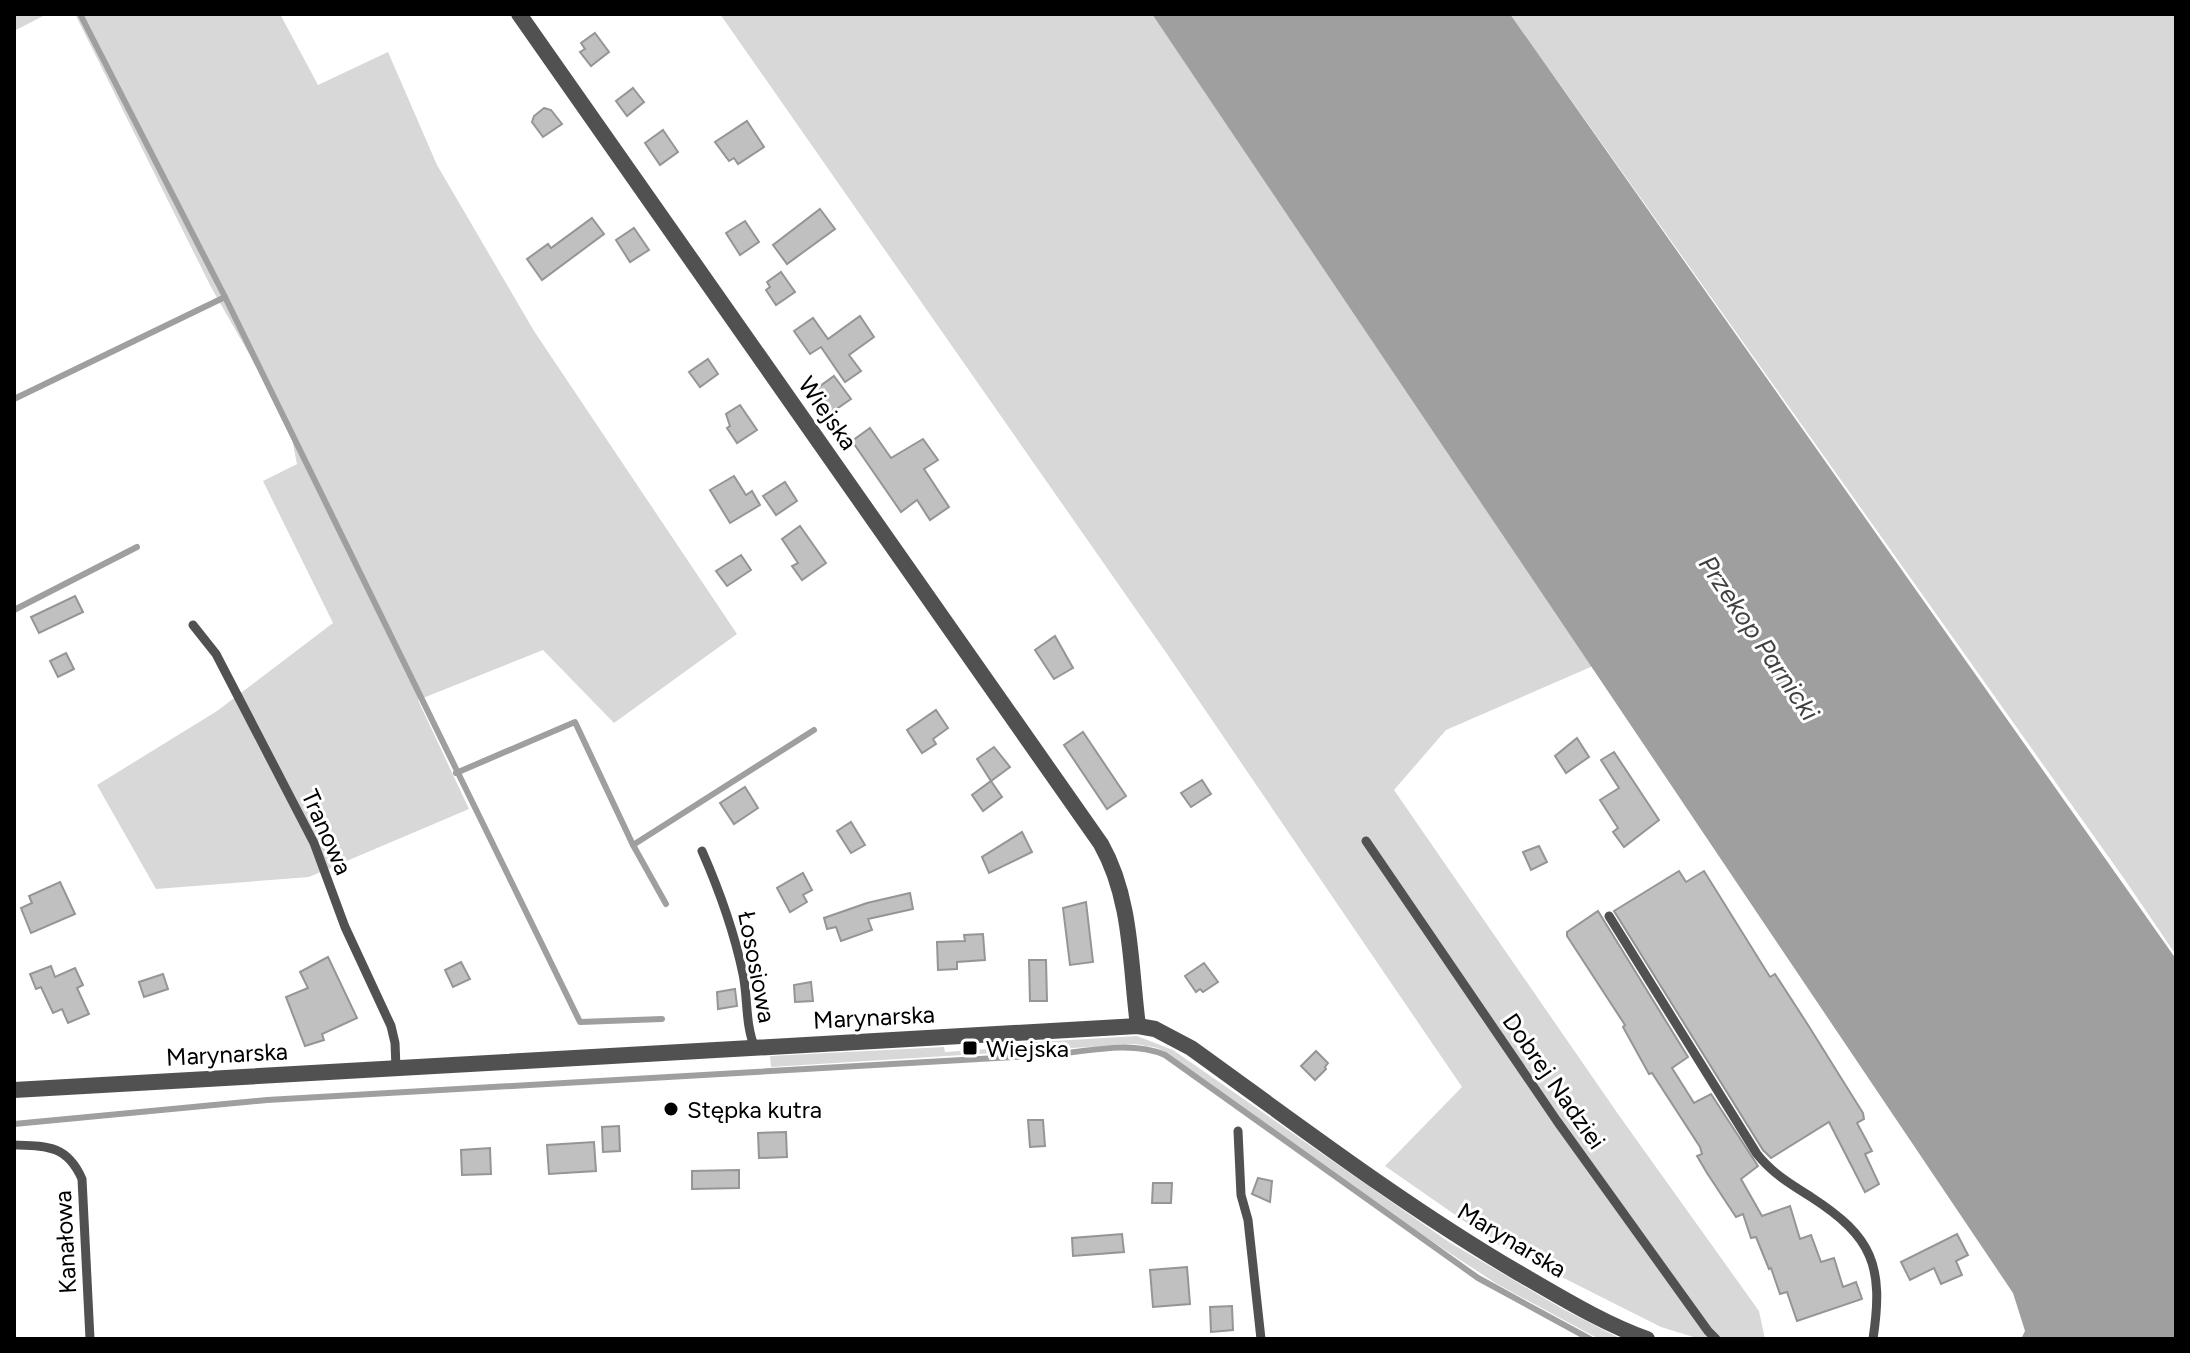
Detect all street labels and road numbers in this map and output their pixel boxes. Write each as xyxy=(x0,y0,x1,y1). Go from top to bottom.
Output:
street label: Wiejska xyxy=(792,371,864,455)
street label: Tranowa xyxy=(295,785,359,879)
street label: Łososiowa xyxy=(732,909,782,1025)
street label: Marynarska xyxy=(812,999,936,1035)
street label: Dobrej Nadziei xyxy=(1497,1008,1611,1154)
street label: Marynarska xyxy=(165,1036,289,1072)
street label: Kanałowa xyxy=(48,1190,82,1294)
street label: Marynarska xyxy=(1452,1196,1572,1284)

